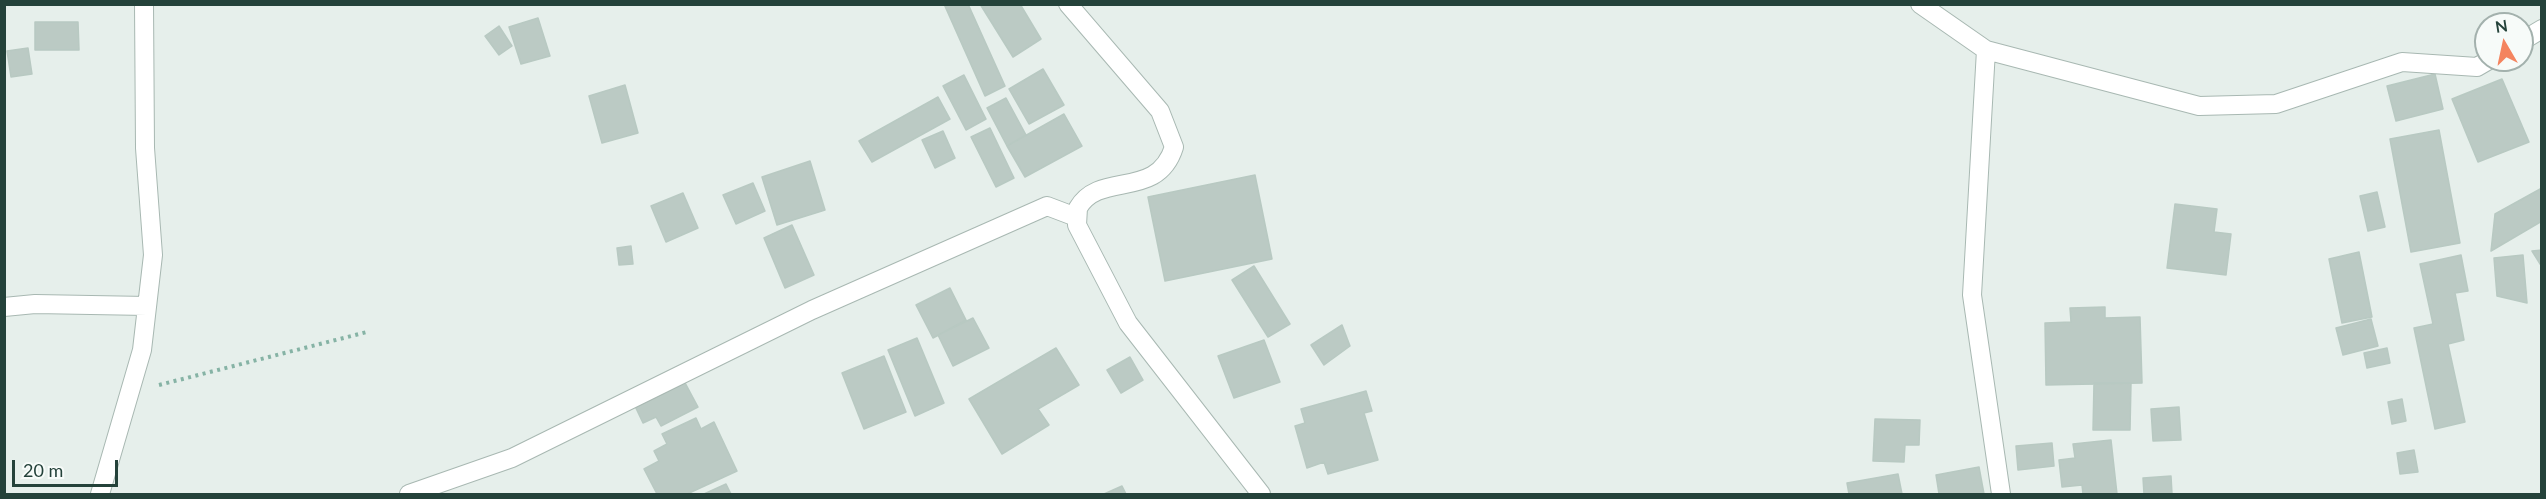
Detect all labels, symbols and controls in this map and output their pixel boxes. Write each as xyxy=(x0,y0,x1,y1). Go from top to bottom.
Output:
north arrow xyxy=(2474,12,2534,72)
text: N xyxy=(2494,15,2509,36)
scale bar xyxy=(15,448,122,486)
text: 20 m xyxy=(23,459,63,481)

